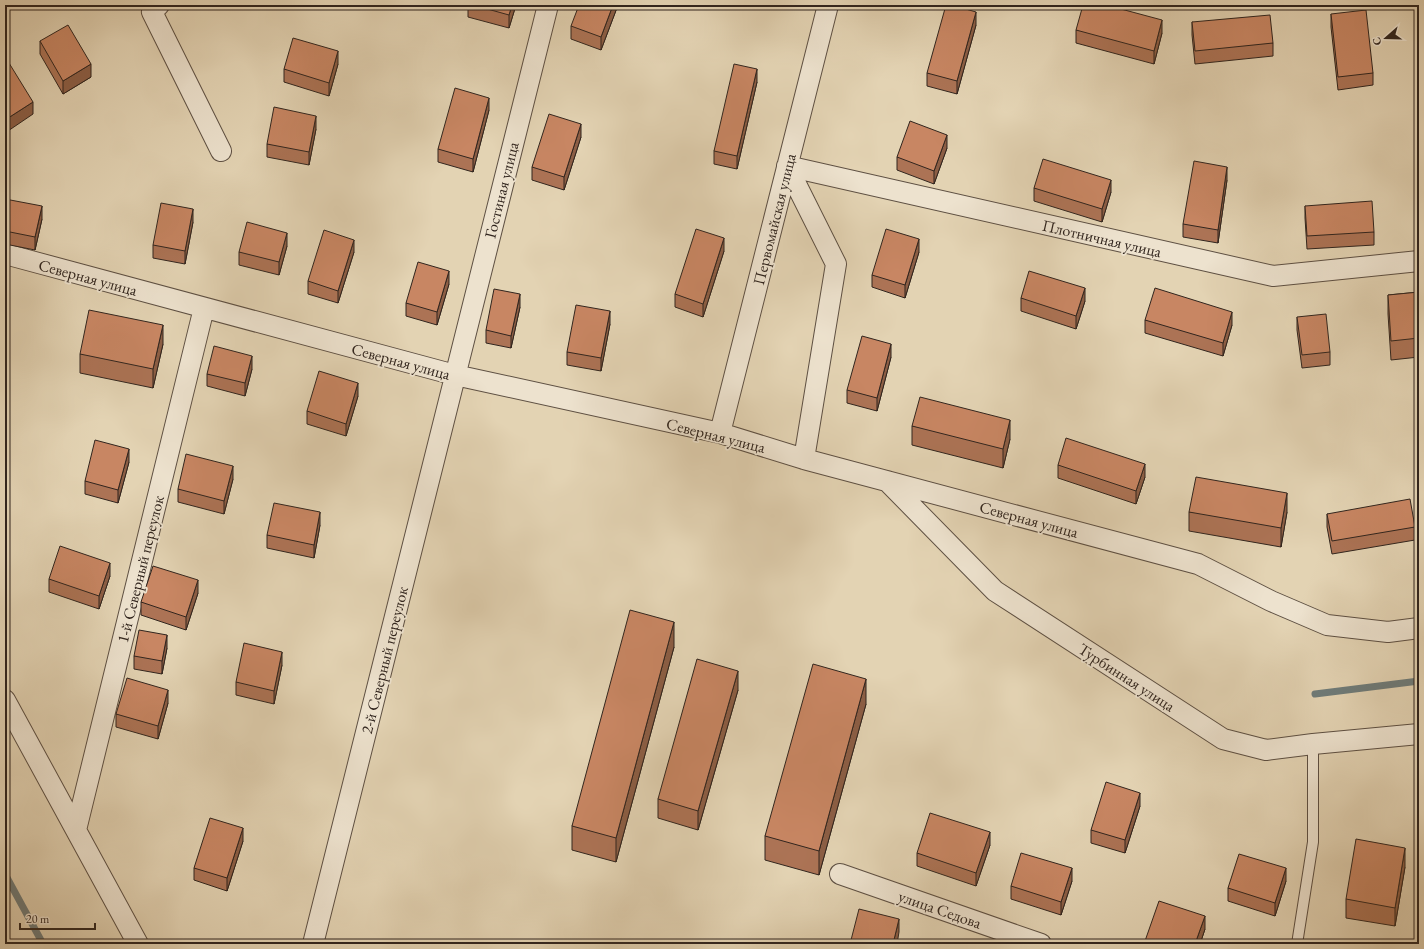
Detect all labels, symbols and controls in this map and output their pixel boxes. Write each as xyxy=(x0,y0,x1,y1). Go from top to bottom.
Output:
north arrow xyxy=(1366,18,1406,58)
text: С xyxy=(1369,35,1385,47)
street label: Гостиная улица xyxy=(479,139,524,241)
street label: Первомайская улица xyxy=(748,151,801,287)
street label: Плотничная улица xyxy=(1040,215,1164,263)
street label: Северная улица xyxy=(36,254,140,301)
street label: Северная улица xyxy=(349,338,453,385)
street label: Северная улица xyxy=(664,413,768,458)
street label: 1-й Северный переулок xyxy=(112,493,169,645)
street label: Северная улица xyxy=(977,496,1081,543)
street label: 2-й Северный переулок xyxy=(356,584,413,736)
street label: Турбинная улица xyxy=(1074,638,1180,717)
street label: улица Седова xyxy=(896,885,985,934)
scale bar xyxy=(20,905,95,931)
text: 20 m xyxy=(26,911,50,927)

